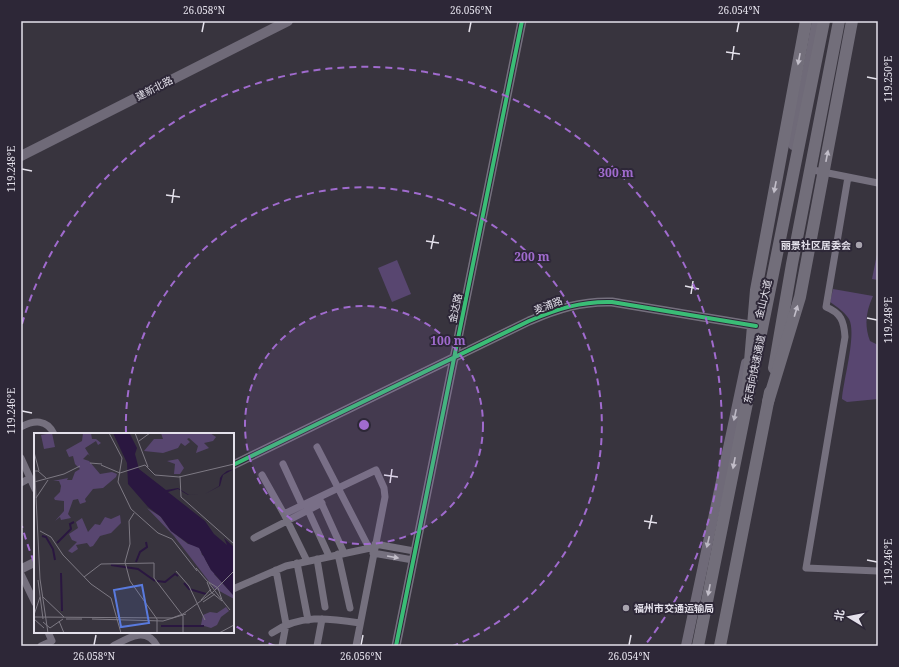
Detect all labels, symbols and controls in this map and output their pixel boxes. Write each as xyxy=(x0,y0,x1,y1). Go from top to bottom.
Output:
text: 26.058°N xyxy=(183,3,225,17)
text: 26.056°N xyxy=(450,3,492,17)
text: 26.054°N xyxy=(718,3,760,17)
one-way arrow xyxy=(796,53,802,65)
text: 119.250°E xyxy=(881,56,895,102)
street label: 建新北路 xyxy=(133,73,175,103)
text: 119.248°E xyxy=(4,146,18,192)
one-way arrow xyxy=(824,150,830,162)
text: 300 m xyxy=(598,164,634,181)
one-way arrow xyxy=(772,181,778,193)
place label: 丽景社区居委会 xyxy=(781,238,851,252)
marker: 丽景社区居委会 xyxy=(854,240,864,250)
text: 200 m xyxy=(514,248,550,265)
street label: 金山大道 xyxy=(751,278,775,320)
street label: 金达路 xyxy=(445,292,465,324)
street label: 麦浦路 xyxy=(531,293,565,317)
text: 119.248°E xyxy=(881,297,895,343)
one-way arrow xyxy=(793,304,799,316)
text: 100 m xyxy=(430,332,466,349)
street label: 东西向快速通道 xyxy=(740,333,768,405)
text: 119.246°E xyxy=(4,388,18,434)
one-way arrow xyxy=(731,409,737,421)
centre of rings xyxy=(357,418,371,432)
inset map xyxy=(34,433,234,633)
one-way arrow xyxy=(731,457,737,469)
one-way arrow xyxy=(704,536,710,549)
text: 119.246°E xyxy=(881,539,895,585)
one-way arrow xyxy=(387,554,399,560)
one-way arrow xyxy=(706,584,712,596)
north arrow xyxy=(829,597,869,637)
place label: 福州市交通运输局 xyxy=(634,601,714,615)
marker: 福州市交通运输局 xyxy=(621,603,631,613)
text: 北 xyxy=(830,608,847,622)
text: 26.058°N xyxy=(73,649,115,663)
text: 26.056°N xyxy=(340,649,382,663)
text: 26.054°N xyxy=(608,649,650,663)

